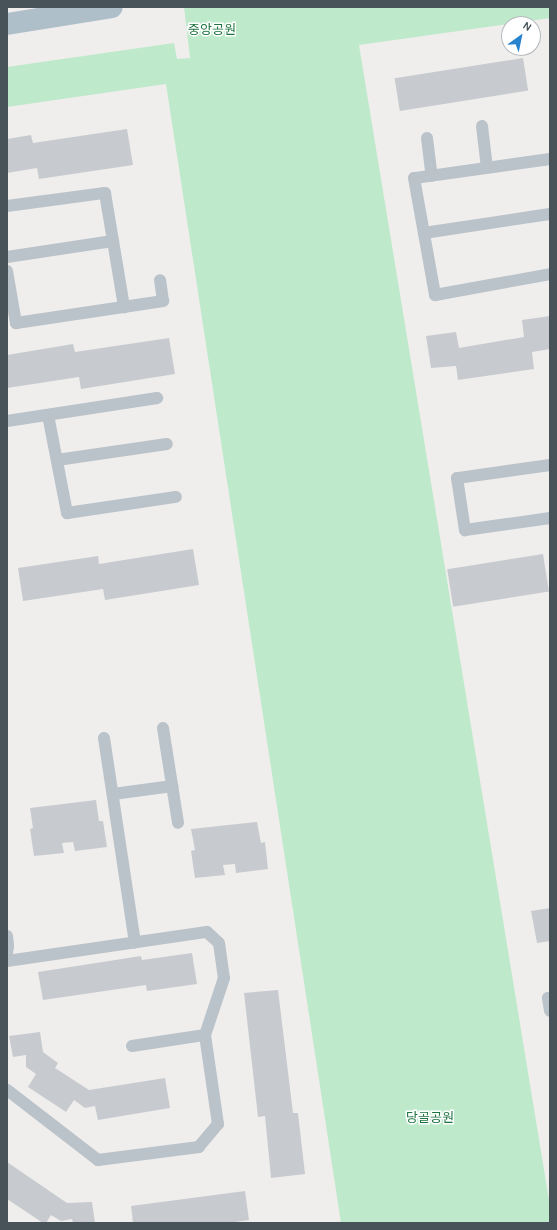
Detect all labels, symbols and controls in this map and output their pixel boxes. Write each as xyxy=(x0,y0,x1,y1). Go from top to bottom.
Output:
north arrow xyxy=(501,16,541,56)
text: N xyxy=(520,19,534,34)
park label: 중앙공원 xyxy=(188,22,236,38)
park label: 당골공원 xyxy=(406,1110,454,1126)

